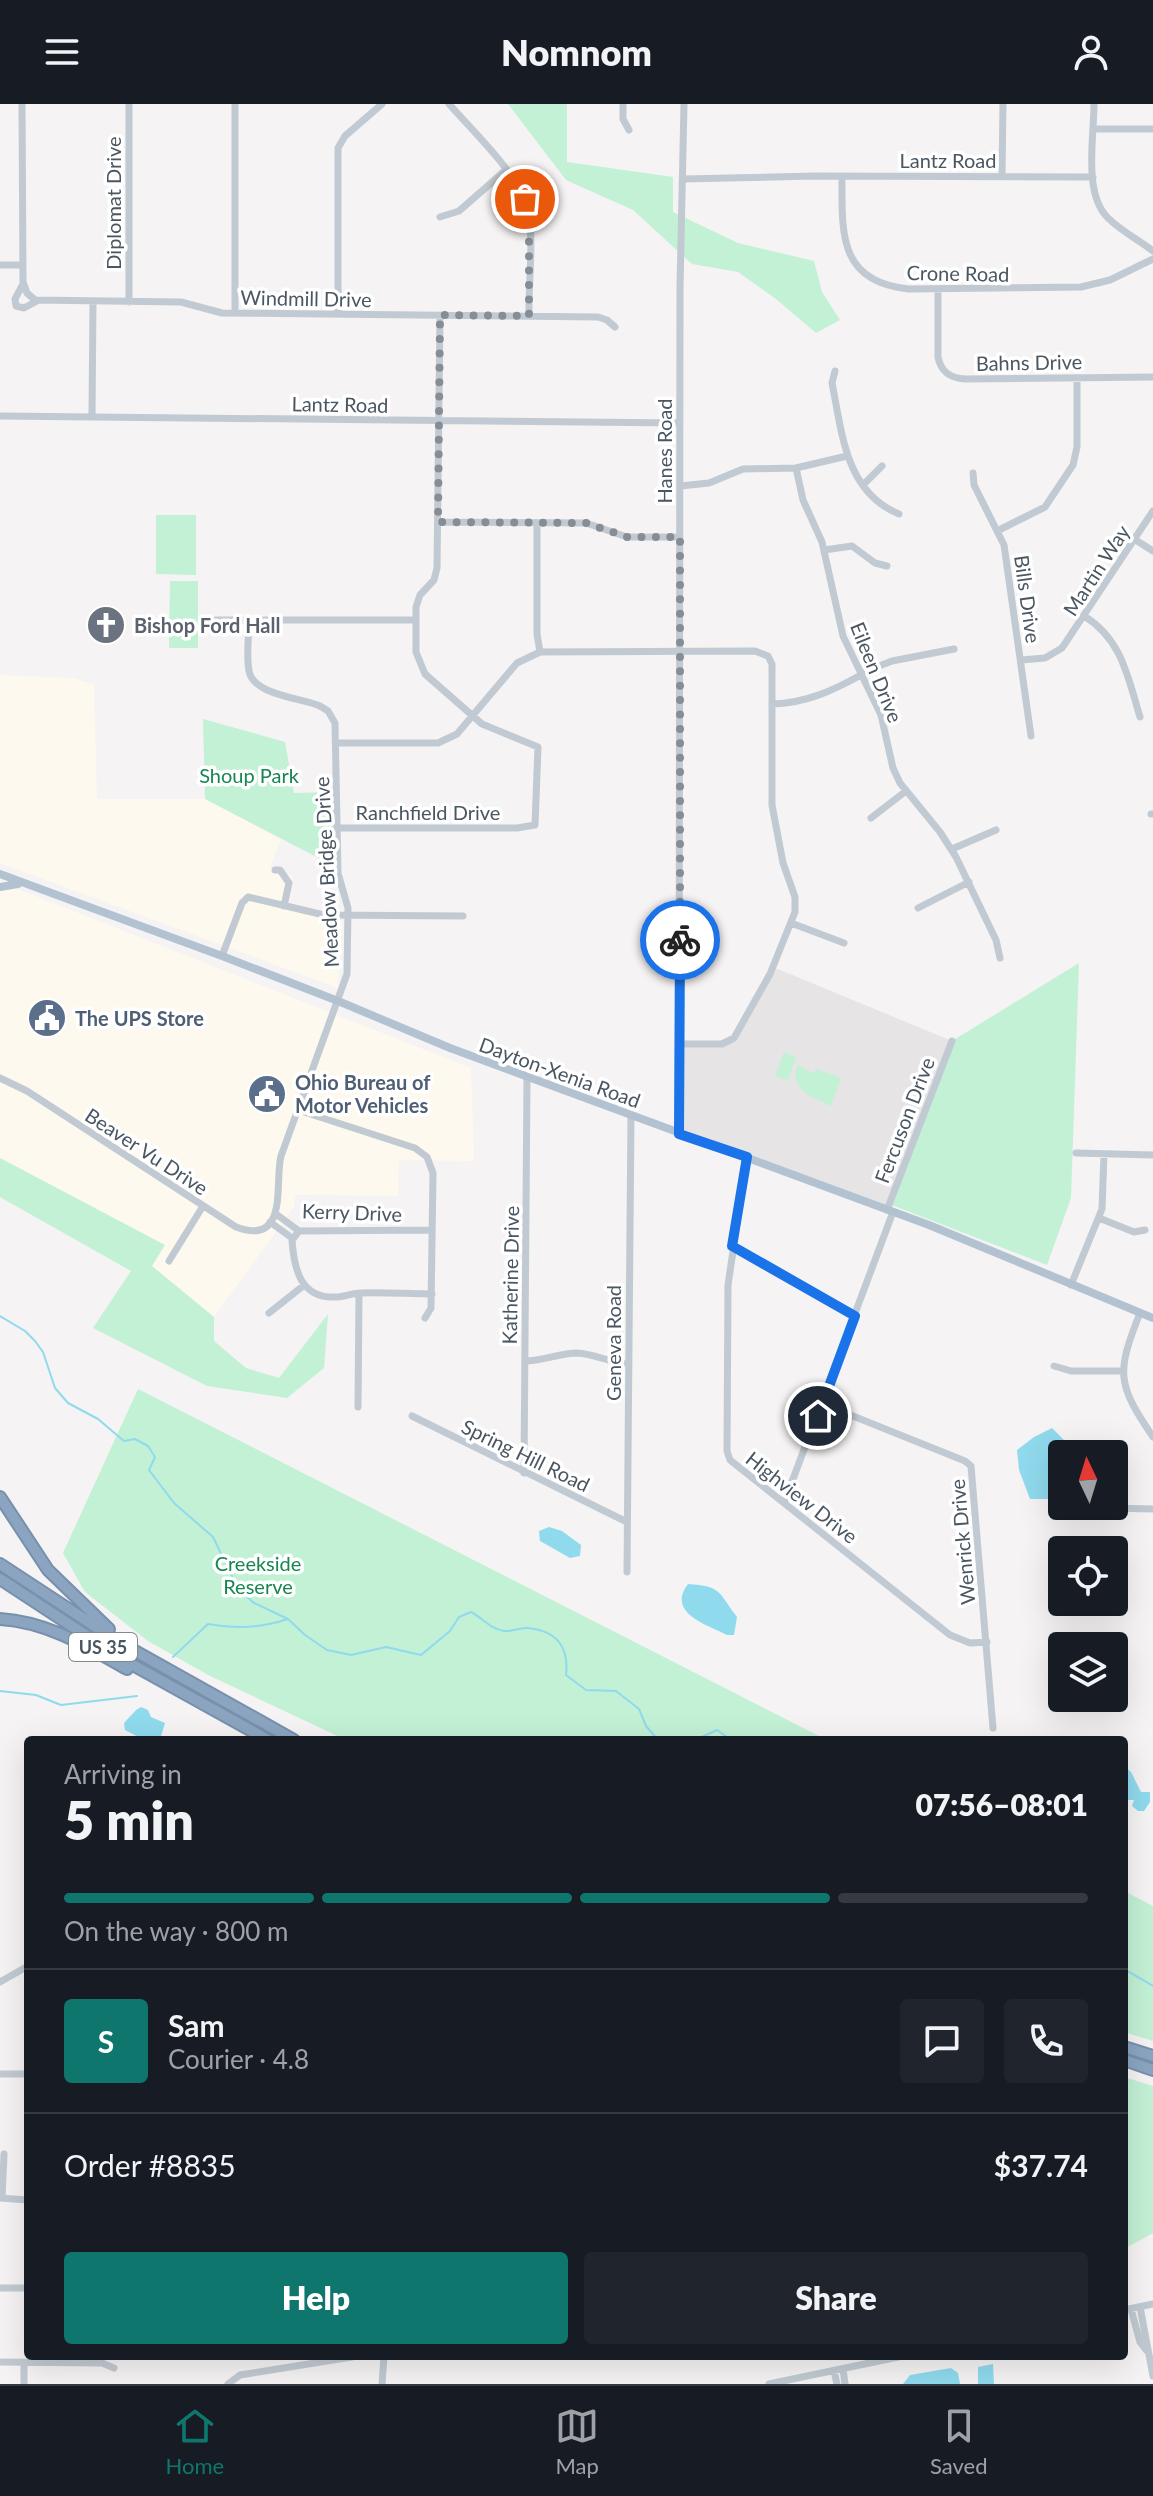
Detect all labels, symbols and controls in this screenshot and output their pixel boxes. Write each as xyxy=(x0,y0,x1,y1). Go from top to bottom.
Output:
icon: menu xyxy=(40,30,84,74)
text: Nomnom xyxy=(501,30,652,74)
icon: person xyxy=(1069,30,1113,74)
street label: Diplomat Drive xyxy=(101,136,125,270)
street label: Lantz Road xyxy=(900,148,996,172)
pin xyxy=(491,165,559,233)
icon: bag xyxy=(503,177,547,221)
street label: Crone Road xyxy=(906,260,1010,286)
street label: Windmill Drive xyxy=(240,285,372,311)
street label: Bahns Drive xyxy=(976,349,1082,375)
street label: Lantz Road xyxy=(291,391,389,417)
street label: Hanes Road xyxy=(652,399,676,503)
street label: Martin Way xyxy=(1058,520,1135,620)
street label: Bills Drive xyxy=(1010,554,1046,644)
church icon: Bishop Ford Hall xyxy=(85,604,127,646)
place label: Bishop Ford Hall xyxy=(134,613,280,637)
street label: Eileen Drive xyxy=(846,618,908,726)
park label: Shoup Park xyxy=(199,763,300,787)
street label: Meadow Bridge Drive xyxy=(309,776,343,968)
street label: Ranchfield Drive xyxy=(356,800,500,824)
courier xyxy=(640,900,720,980)
icon: bike xyxy=(658,918,702,962)
public building icon: The UPS Store xyxy=(26,997,68,1039)
place label: The UPS Store xyxy=(75,1006,204,1030)
street label: Dayton-Xenia Road xyxy=(476,1032,644,1112)
street label: Fercuson Drive xyxy=(869,1054,939,1186)
place label: Ohio Bureau of Motor Vehicles xyxy=(295,1070,431,1117)
public building icon: Ohio Bureau of Motor Vehicles xyxy=(246,1073,288,1115)
street label: Beaver Vu Drive xyxy=(81,1102,213,1200)
street label: Kerry Drive xyxy=(301,1198,403,1226)
street label: Katherine Drive xyxy=(497,1206,523,1344)
street label: Geneva Road xyxy=(601,1285,625,1401)
pin xyxy=(784,1382,852,1450)
icon: home xyxy=(796,1394,840,1438)
street label: Spring Hill Road xyxy=(458,1414,594,1496)
north arrow xyxy=(1048,1440,1128,1520)
map controls xyxy=(1048,1440,1128,1712)
street label: Highview Drive xyxy=(741,1446,863,1548)
street label: Wenrick Drive xyxy=(945,1478,979,1606)
button: locate xyxy=(1048,1536,1128,1616)
park label: Creekside Reserve xyxy=(215,1551,301,1598)
button: layers xyxy=(1048,1632,1128,1712)
road number: US 35 xyxy=(69,1633,137,1661)
text: Arriving in xyxy=(64,1758,182,1790)
text: 07:56–08:01 xyxy=(915,1786,1088,1822)
text: 5 min xyxy=(64,1789,194,1851)
text: On the way · 800 m xyxy=(64,1915,288,1947)
button: chat xyxy=(900,1999,984,2083)
button: phone xyxy=(1004,1999,1088,2083)
text: Sam xyxy=(168,2007,225,2043)
text: S xyxy=(98,2023,114,2059)
text: Courier · 4.8 xyxy=(168,2043,309,2075)
text: Order #8835 xyxy=(64,2147,236,2183)
text: $37.74 xyxy=(994,2147,1088,2183)
button: Help xyxy=(64,2252,568,2344)
button: Share xyxy=(584,2252,1088,2344)
tab: Home xyxy=(165,2404,224,2479)
tab: Map xyxy=(555,2404,599,2479)
tab: Saved xyxy=(930,2404,987,2479)

